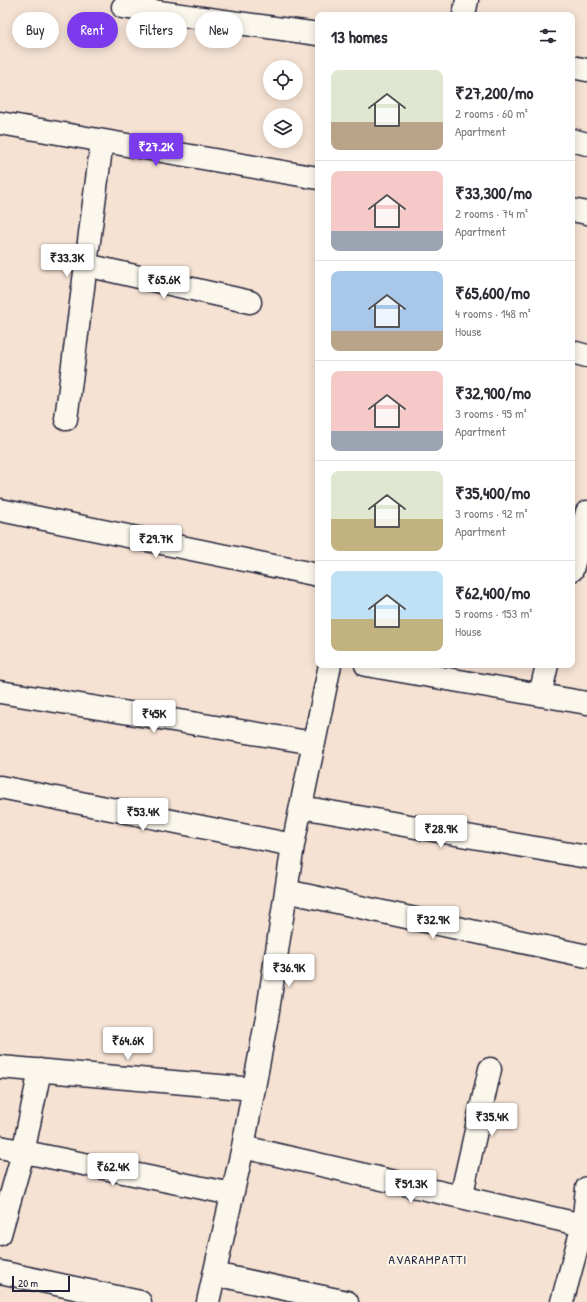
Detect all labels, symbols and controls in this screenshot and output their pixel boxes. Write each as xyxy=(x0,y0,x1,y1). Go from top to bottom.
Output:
chip: Buy xyxy=(12,12,59,48)
chip: Rent xyxy=(67,12,118,48)
chip: Filters xyxy=(126,12,187,48)
chip: New xyxy=(195,12,243,48)
text: 13 homes xyxy=(331,25,388,48)
icon: filters xyxy=(537,25,559,47)
map controls xyxy=(263,60,303,148)
button: locate xyxy=(263,60,303,100)
text: ₹27,200/mo xyxy=(455,81,533,104)
icon: home xyxy=(363,86,411,134)
text: 2 rooms · 60 m² xyxy=(455,104,528,122)
button: layers xyxy=(263,108,303,148)
text: Apartment xyxy=(455,122,506,140)
pin: ₹27.2K xyxy=(123,133,189,167)
text: ₹27.2K xyxy=(138,137,174,155)
text: ₹33,300/mo xyxy=(455,181,532,204)
icon: home xyxy=(363,187,411,235)
text: 2 rooms · 74 m² xyxy=(455,204,528,222)
text: Apartment xyxy=(455,222,506,240)
pin: ₹33.3K xyxy=(34,244,100,278)
text: ₹33.3K xyxy=(50,248,84,266)
pin: ₹65.6K xyxy=(131,266,197,300)
text: ₹65.6K xyxy=(148,270,180,288)
text: ₹65,600/mo xyxy=(455,281,530,304)
icon: home xyxy=(363,287,411,335)
text: 4 rooms · 148 m² xyxy=(455,304,531,322)
text: House xyxy=(455,322,482,340)
text: ₹32,900/mo xyxy=(455,381,531,404)
icon: home xyxy=(363,387,411,435)
text: 3 rooms · 95 m² xyxy=(455,404,527,422)
text: Apartment xyxy=(455,422,506,440)
text: ₹35,400/mo xyxy=(455,481,530,504)
icon: home xyxy=(363,487,411,535)
text: 3 rooms · 92 m² xyxy=(455,504,527,522)
text: Apartment xyxy=(455,522,506,540)
pin: ₹29.7K xyxy=(123,525,189,559)
text: ₹29.7K xyxy=(139,529,173,547)
text: ₹62,400/mo xyxy=(455,581,530,604)
icon: home xyxy=(363,587,411,635)
text: 5 rooms · 153 m² xyxy=(455,604,532,622)
text: House xyxy=(455,622,482,640)
pin: ₹45K xyxy=(130,700,178,734)
text: ₹45K xyxy=(142,704,166,722)
pin: ₹53.4K xyxy=(110,798,176,832)
text: ₹53.4K xyxy=(126,802,160,820)
pin: ₹28.9K xyxy=(408,815,474,849)
text: ₹28.9K xyxy=(424,819,458,837)
pin: ₹32.9K xyxy=(400,906,466,940)
text: ₹32.9K xyxy=(416,910,450,928)
pin: ₹36.9K xyxy=(256,954,322,988)
text: ₹36.9K xyxy=(273,958,305,976)
pin: ₹64.6K xyxy=(95,1027,161,1061)
text: ₹64.6K xyxy=(112,1031,144,1049)
pin: ₹35.4K xyxy=(459,1103,525,1137)
text: ₹35.4K xyxy=(475,1107,509,1125)
pin: ₹62.4K xyxy=(80,1153,146,1187)
text: ₹62.4K xyxy=(96,1157,130,1175)
pin: ₹51.3K xyxy=(378,1170,444,1204)
text: ₹51.3K xyxy=(394,1174,428,1192)
district label: AVARAMPATTI xyxy=(389,1250,467,1268)
scale bar xyxy=(12,1274,70,1293)
text: 20 m xyxy=(18,1276,38,1290)

